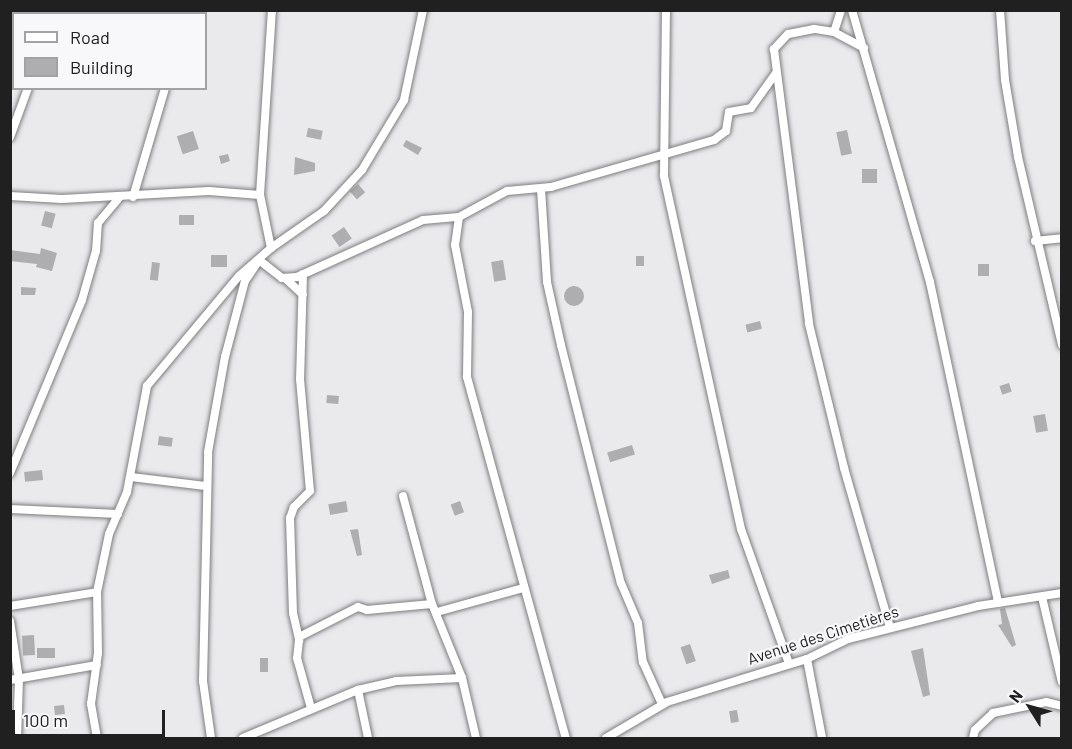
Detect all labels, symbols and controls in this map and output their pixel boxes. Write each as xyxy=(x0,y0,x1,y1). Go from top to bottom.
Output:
legend xyxy=(12,12,207,90)
text: Road xyxy=(70,26,110,48)
text: Building xyxy=(70,56,133,78)
street label: Avenue des Cimetières xyxy=(745,602,901,668)
north arrow xyxy=(1000,677,1060,737)
text: N xyxy=(1004,686,1026,706)
scale bar xyxy=(15,698,168,736)
text: 100 m xyxy=(23,709,68,731)

